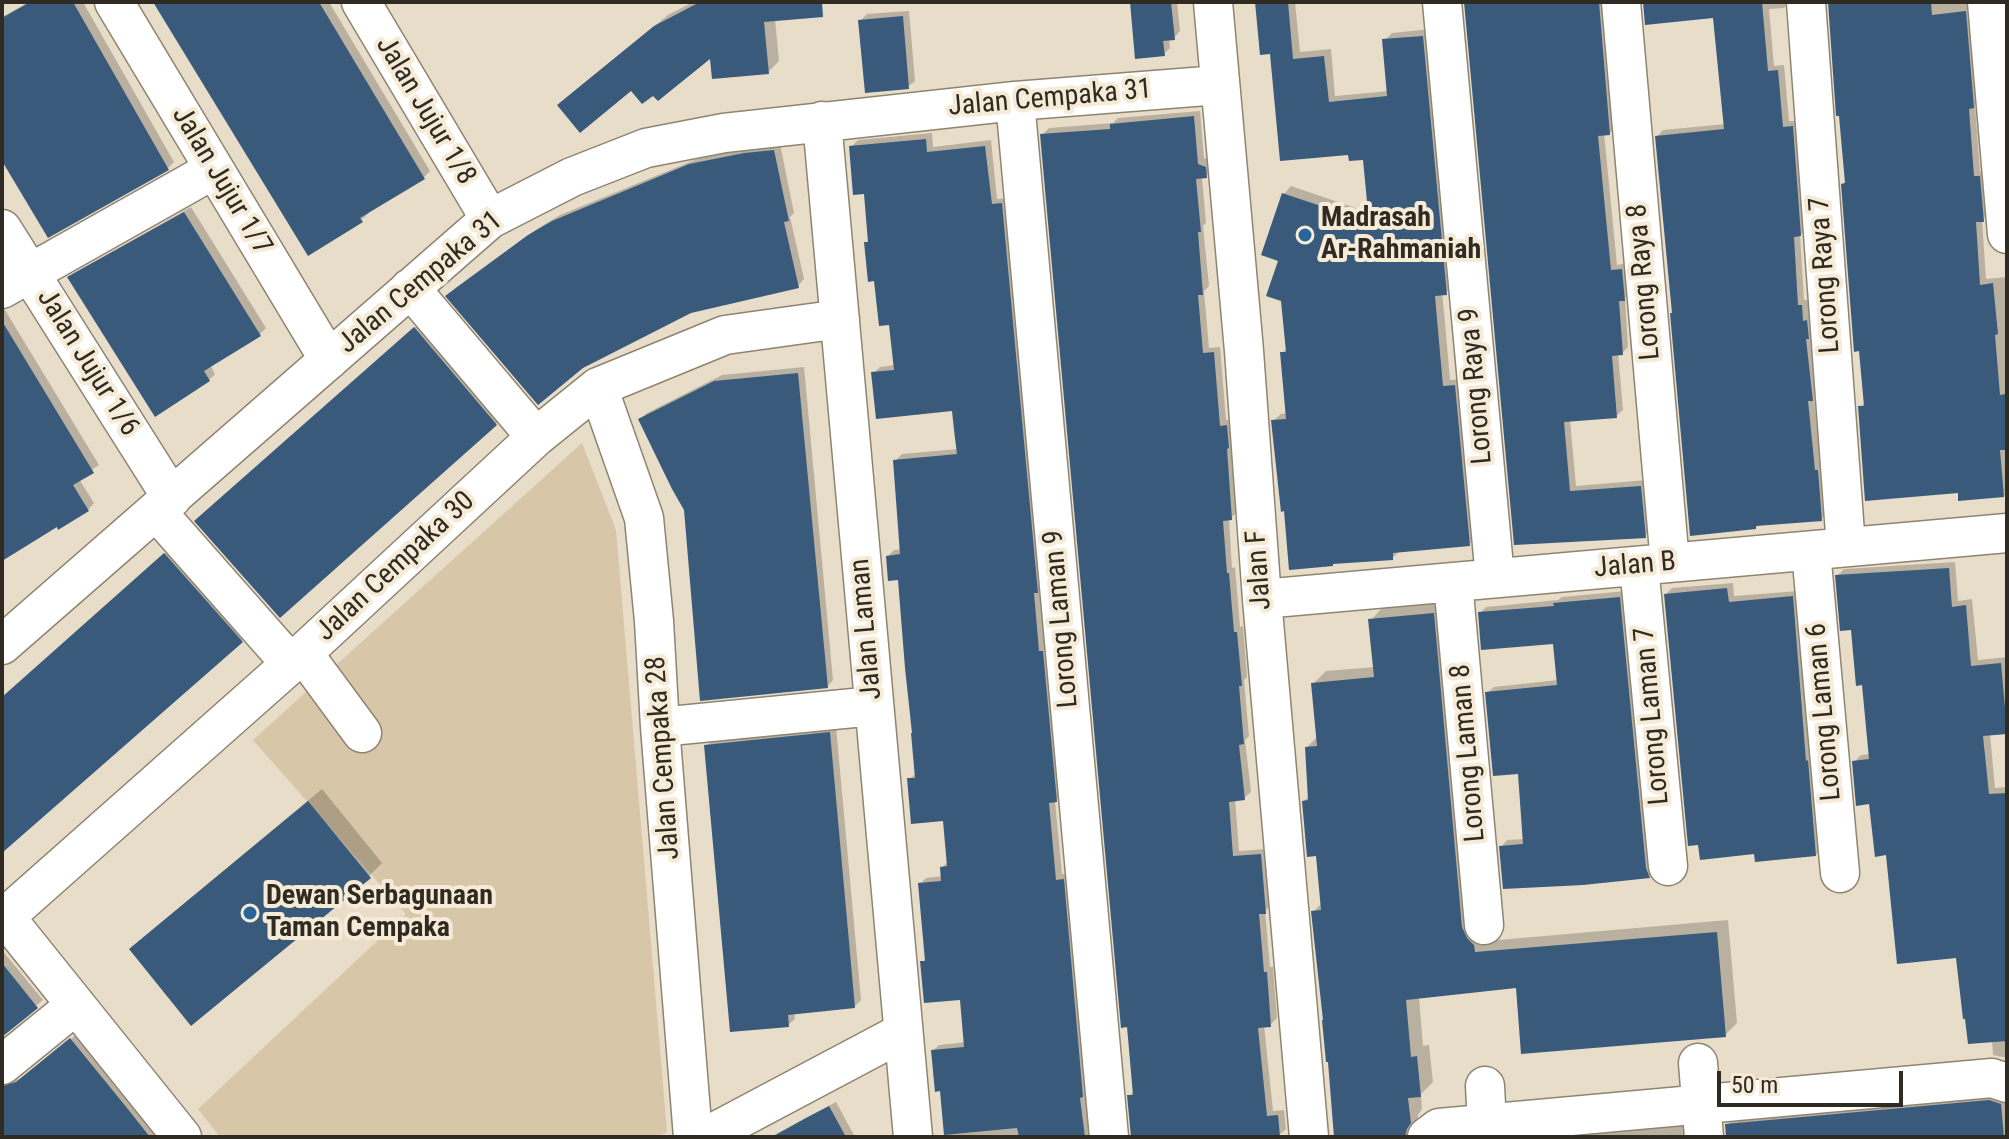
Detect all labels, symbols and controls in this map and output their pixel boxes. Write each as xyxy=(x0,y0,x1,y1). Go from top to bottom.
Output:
street label: Jalan Jujur 1/8 xyxy=(368,31,482,191)
street label: Jalan Cempaka 31 xyxy=(947,73,1153,125)
street label: Jalan Jujur 1/7 xyxy=(164,101,278,261)
street label: Lorong Raya 7 xyxy=(1804,196,1848,354)
place label: Madrasah Ar-Rahmaniah xyxy=(1321,202,1481,268)
street label: Lorong Raya 8 xyxy=(1621,203,1669,361)
street label: Jalan Cempaka 31 xyxy=(332,205,510,361)
marker: Madrasah Ar-Rahmaniah xyxy=(1296,226,1314,244)
street label: Jalan Jujur 1/6 xyxy=(29,283,145,443)
street label: Lorong Raya 9 xyxy=(1453,307,1501,465)
street label: Jalan Cempaka 30 xyxy=(310,485,482,649)
street label: Lorong Laman 9 xyxy=(1037,529,1087,709)
street label: Jalan F xyxy=(1240,529,1280,611)
street label: Jalan B xyxy=(1593,546,1677,586)
street label: Jalan Laman xyxy=(844,557,890,701)
street label: Lorong Laman 6 xyxy=(1800,622,1850,802)
street label: Lorong Laman 7 xyxy=(1628,626,1678,806)
street label: Jalan Cempaka 28 xyxy=(640,655,688,861)
street label: Lorong Laman 8 xyxy=(1444,663,1494,843)
place label: Dewan Serbagunaan Taman Cempaka xyxy=(266,880,493,946)
marker: Dewan Serbagunaan Taman Cempaka xyxy=(241,904,259,922)
scale bar xyxy=(1721,1055,1907,1105)
text: 50 m xyxy=(1731,1071,1778,1099)

